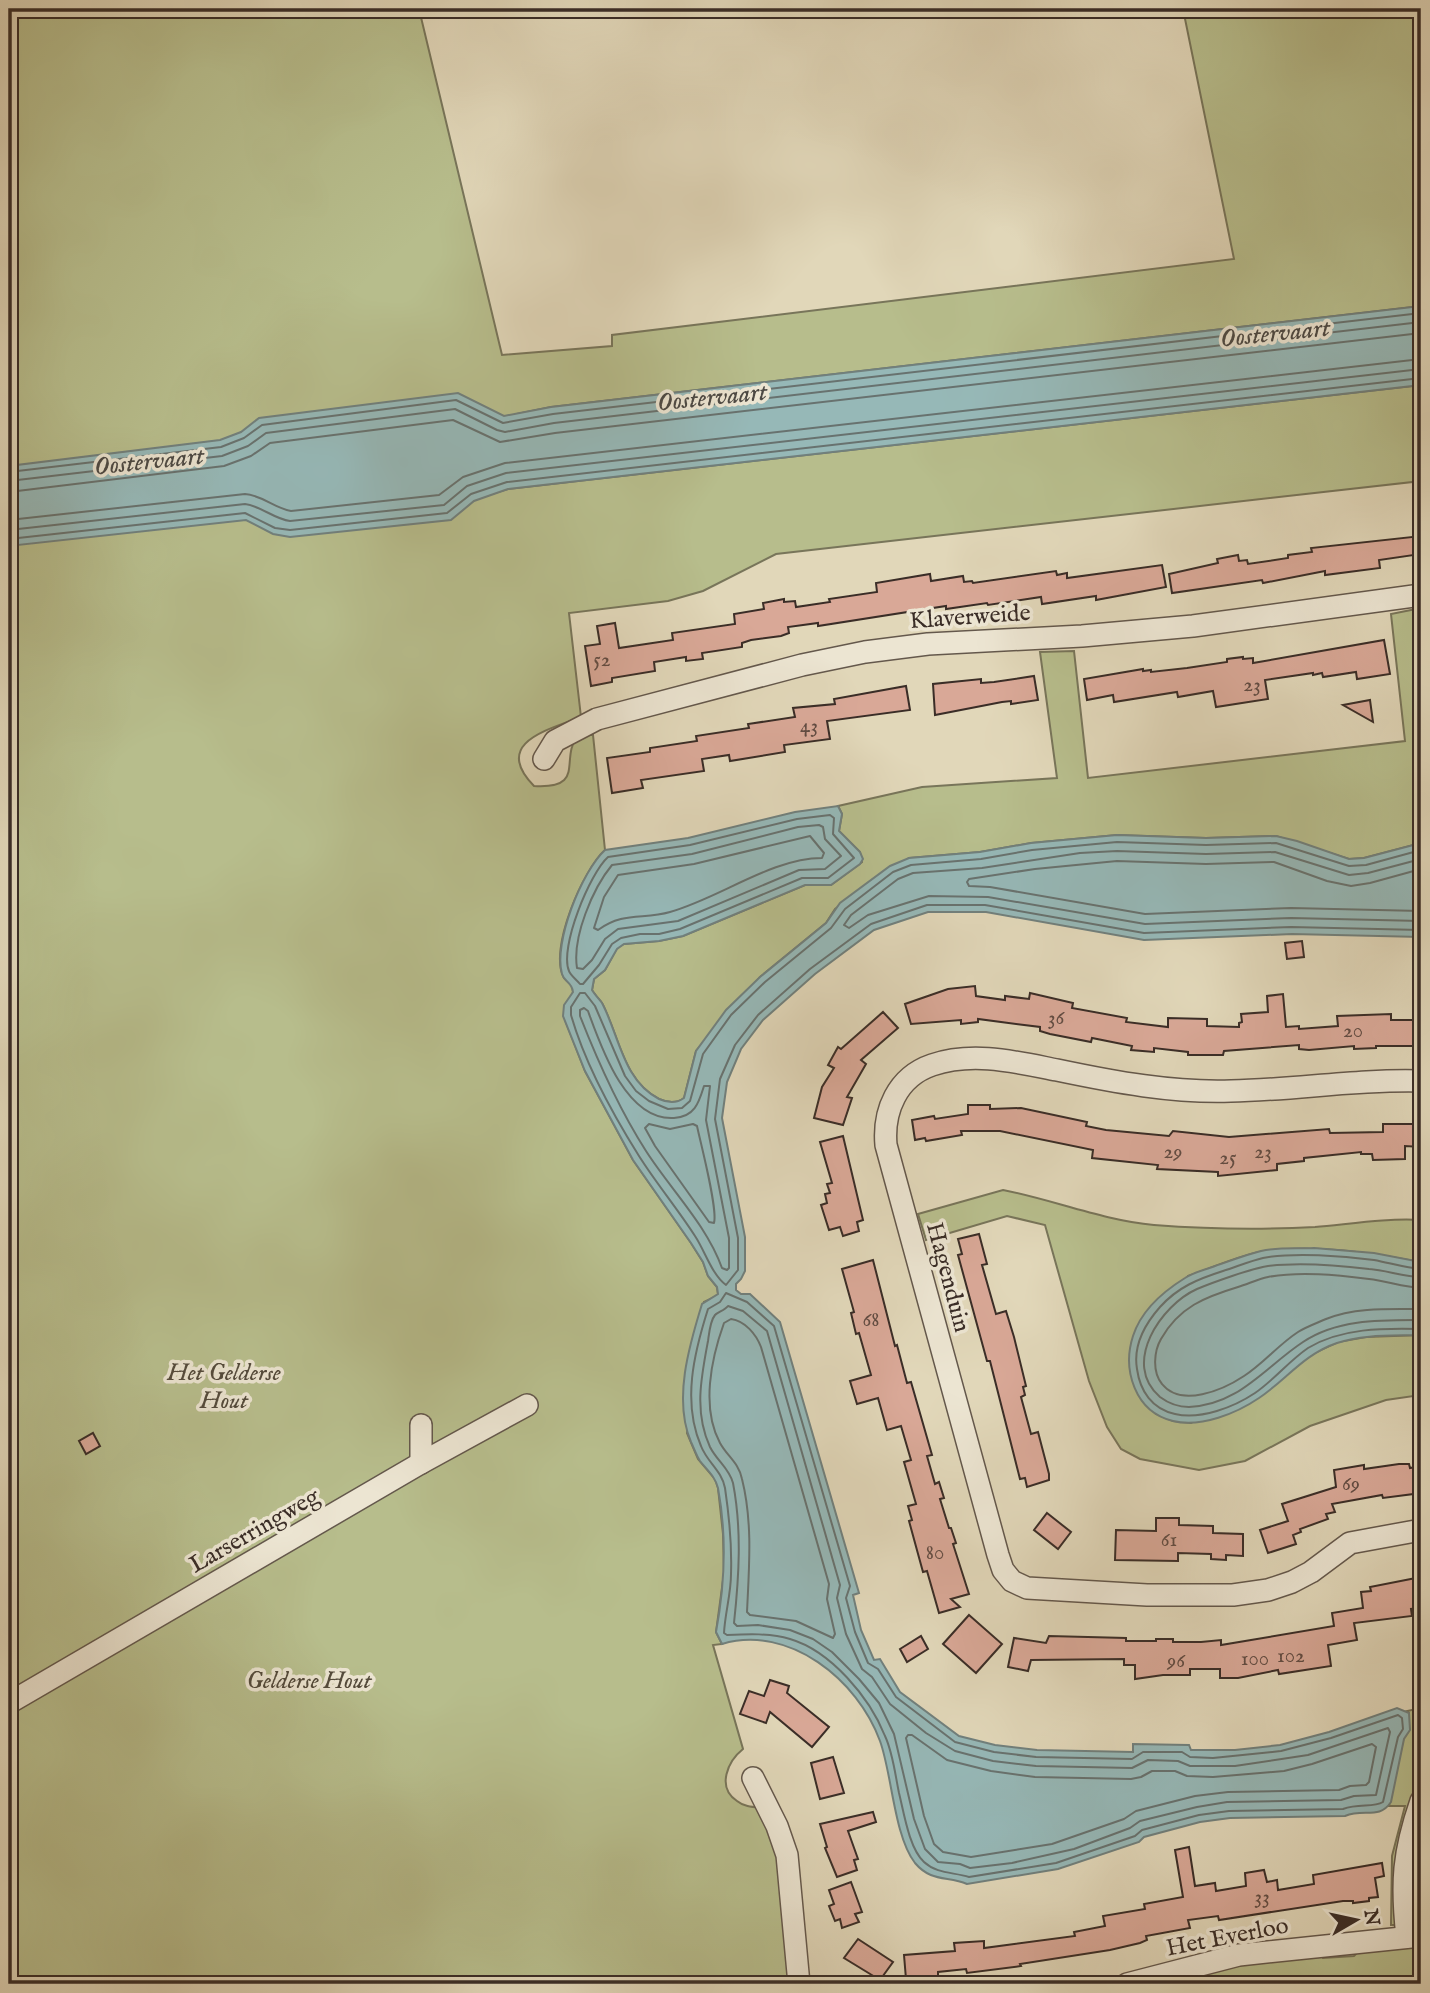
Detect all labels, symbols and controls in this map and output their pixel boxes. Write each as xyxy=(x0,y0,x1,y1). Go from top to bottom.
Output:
water label: Oostervaart xyxy=(1218,311,1333,356)
water label: Oostervaart xyxy=(655,375,770,420)
water label: Oostervaart xyxy=(92,439,207,484)
street label: Klaverweide xyxy=(909,598,1032,637)
house number: 52 xyxy=(593,647,611,674)
house number: 23 xyxy=(1243,672,1261,699)
house number: 43 xyxy=(800,713,818,740)
house number: 36 xyxy=(1048,1005,1065,1032)
house number: 20 xyxy=(1343,1018,1363,1045)
house number: 29 xyxy=(1163,1139,1183,1166)
house number: 23 xyxy=(1254,1139,1272,1166)
house number: 25 xyxy=(1219,1145,1237,1172)
street label: Hagenduin xyxy=(918,1219,977,1336)
house number: 68 xyxy=(862,1307,880,1334)
park label: Het Gelderse Hout xyxy=(166,1358,281,1417)
house number: 69 xyxy=(1342,1471,1360,1498)
street label: Larserringweg xyxy=(184,1481,326,1581)
house number: 61 xyxy=(1161,1527,1177,1554)
house number: 80 xyxy=(926,1540,944,1567)
house number: 102 xyxy=(1277,1643,1305,1670)
house number: 100 xyxy=(1241,1646,1269,1673)
house number: 96 xyxy=(1166,1648,1186,1675)
park label: Gelderse Hout xyxy=(246,1666,373,1697)
house number: 33 xyxy=(1254,1884,1270,1911)
north arrow xyxy=(1322,1884,1392,1954)
text: N xyxy=(1358,1907,1384,1928)
street label: Het Everloo xyxy=(1164,1910,1291,1965)

